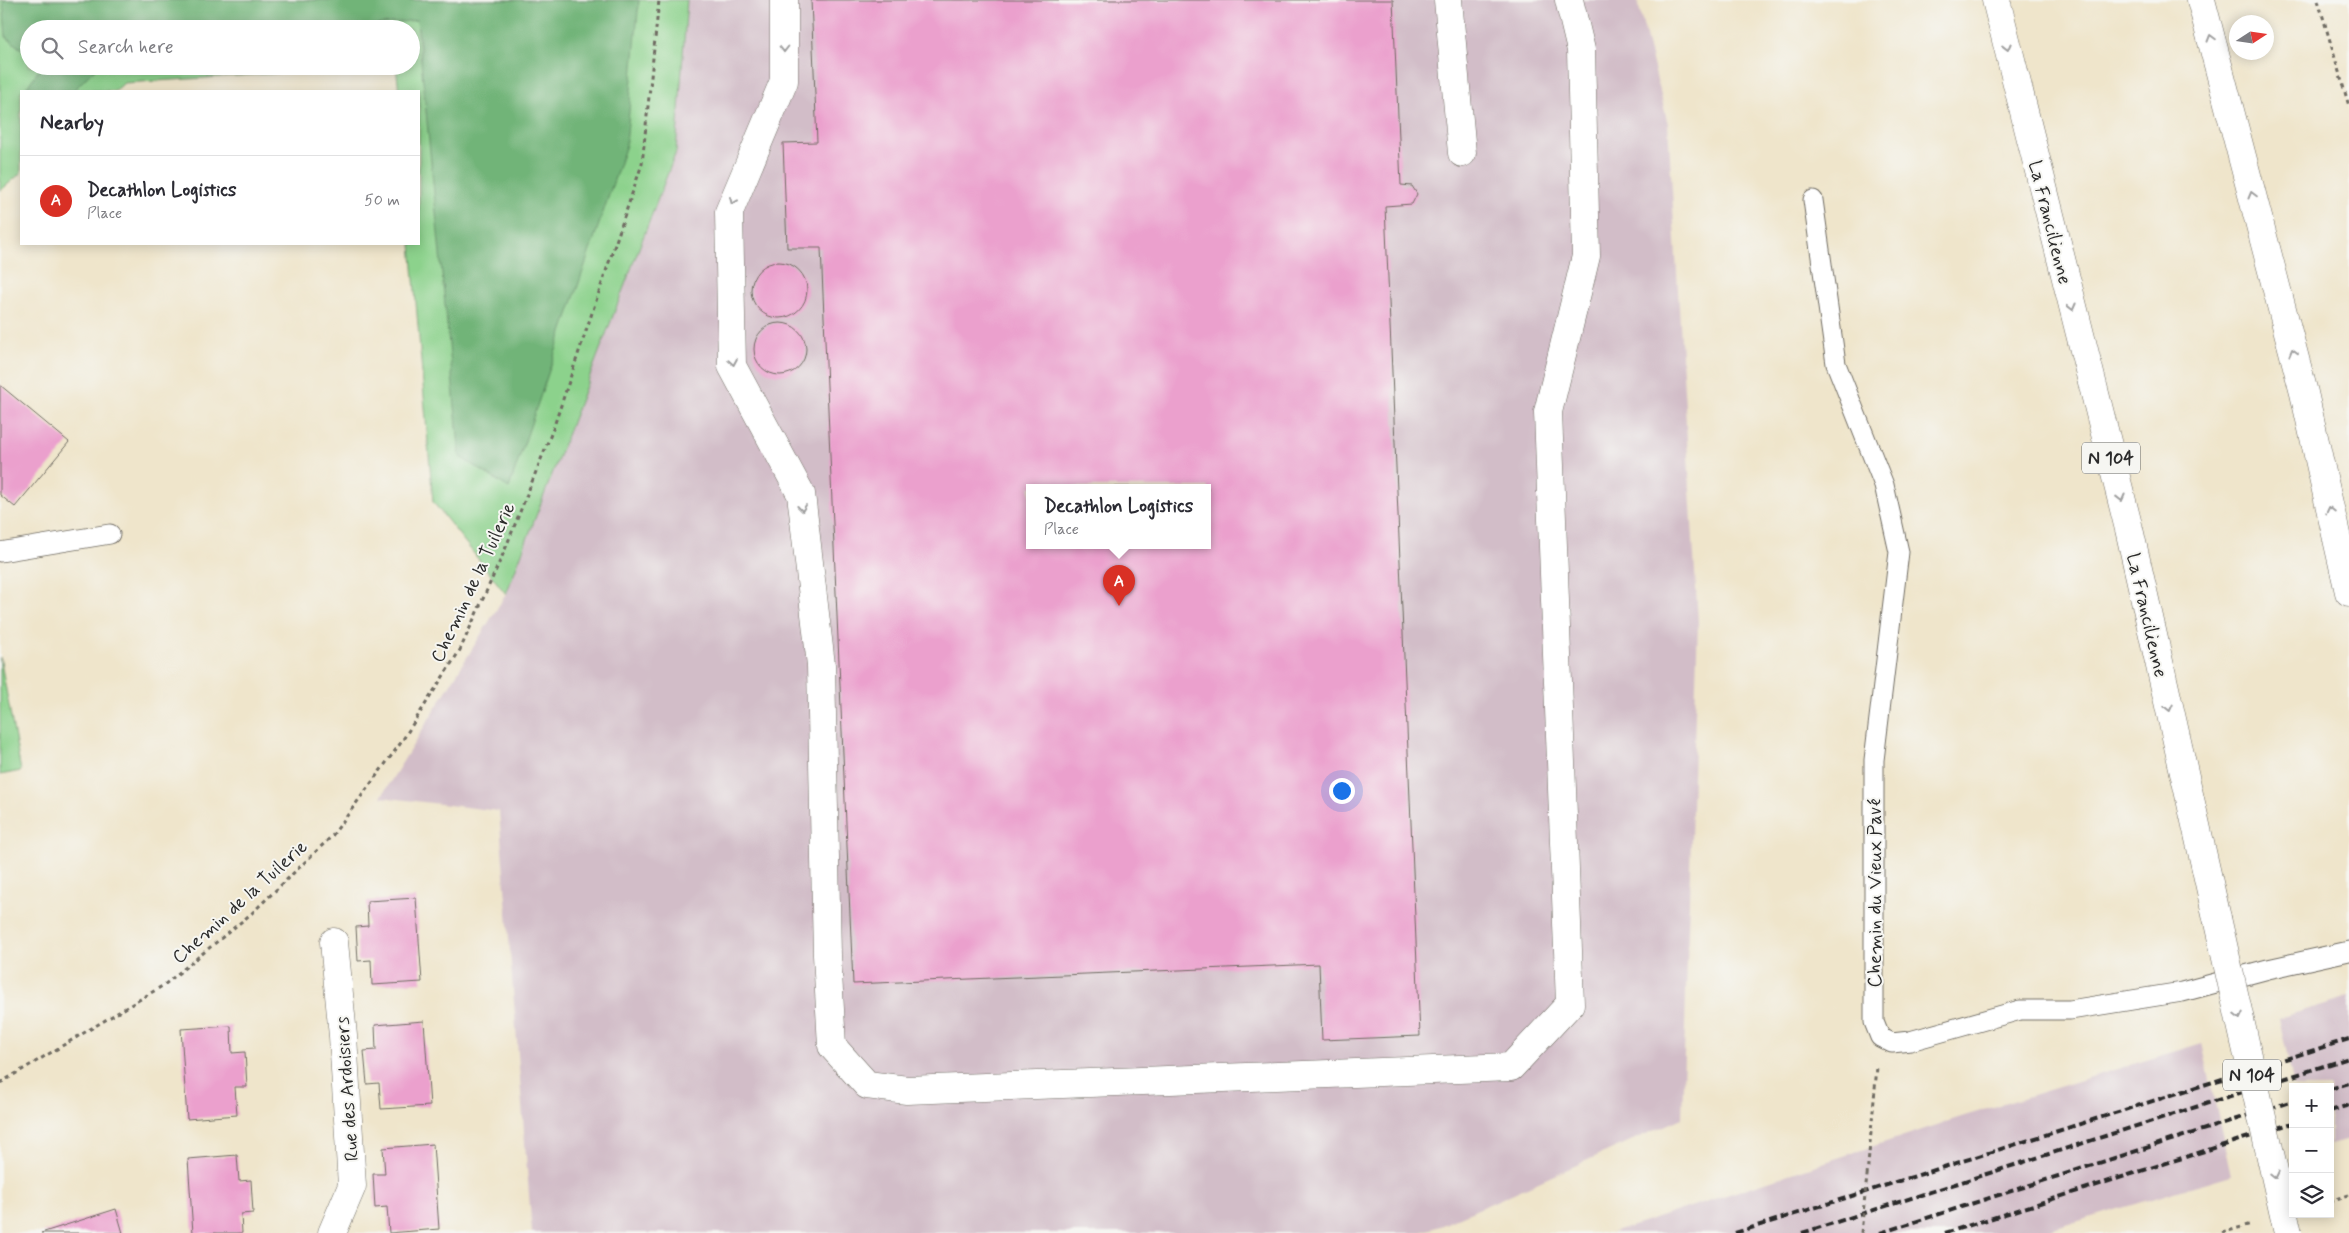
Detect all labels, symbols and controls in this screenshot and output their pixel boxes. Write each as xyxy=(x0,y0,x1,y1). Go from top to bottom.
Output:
north arrow xyxy=(2229,15,2274,60)
search box xyxy=(20,20,420,75)
icon: search xyxy=(38,34,66,62)
one-way arrow xyxy=(2207,34,2217,42)
text: Search here xyxy=(78,35,174,60)
one-way arrow xyxy=(2001,43,2012,52)
one-way arrow xyxy=(779,45,789,53)
text: Nearby xyxy=(40,109,104,137)
street label: La Francilienne xyxy=(2022,158,2077,287)
text: Decathlon Logistics xyxy=(87,178,237,203)
text: A xyxy=(51,190,61,211)
text: 50 m xyxy=(364,190,400,211)
one-way arrow xyxy=(2248,191,2258,199)
one-way arrow xyxy=(729,196,740,205)
text: Place xyxy=(87,203,122,224)
one-way arrow xyxy=(2067,302,2077,310)
one-way arrow xyxy=(2288,348,2299,357)
one-way arrow xyxy=(728,358,738,366)
road number: N 104 xyxy=(2082,442,2140,473)
popup xyxy=(1026,484,1211,549)
text: Decathlon Logistics xyxy=(1044,494,1193,519)
one-way arrow xyxy=(2115,494,2126,503)
street label: Chemin de la Tuilerie xyxy=(425,498,521,667)
one-way arrow xyxy=(796,504,807,512)
one-way arrow xyxy=(2325,506,2336,515)
text: Place xyxy=(1044,519,1079,540)
street label: La Francilienne xyxy=(2120,551,2173,680)
pin: A xyxy=(1103,565,1135,606)
one-way arrow xyxy=(2163,703,2174,712)
your location xyxy=(1329,778,1355,804)
street label: Chemin du Vieux Pavé xyxy=(1863,799,1888,987)
street label: Chemin de la Tuilerie xyxy=(167,835,313,970)
one-way arrow xyxy=(2233,1012,2244,1021)
street label: Rue des Ardoisiers xyxy=(330,1015,365,1162)
road number: N 104 xyxy=(2223,1060,2281,1090)
map controls xyxy=(2289,1083,2334,1218)
button: + xyxy=(2289,1083,2334,1128)
button: − xyxy=(2289,1128,2334,1173)
one-way arrow xyxy=(2269,1170,2280,1179)
button: layers xyxy=(2289,1173,2334,1218)

